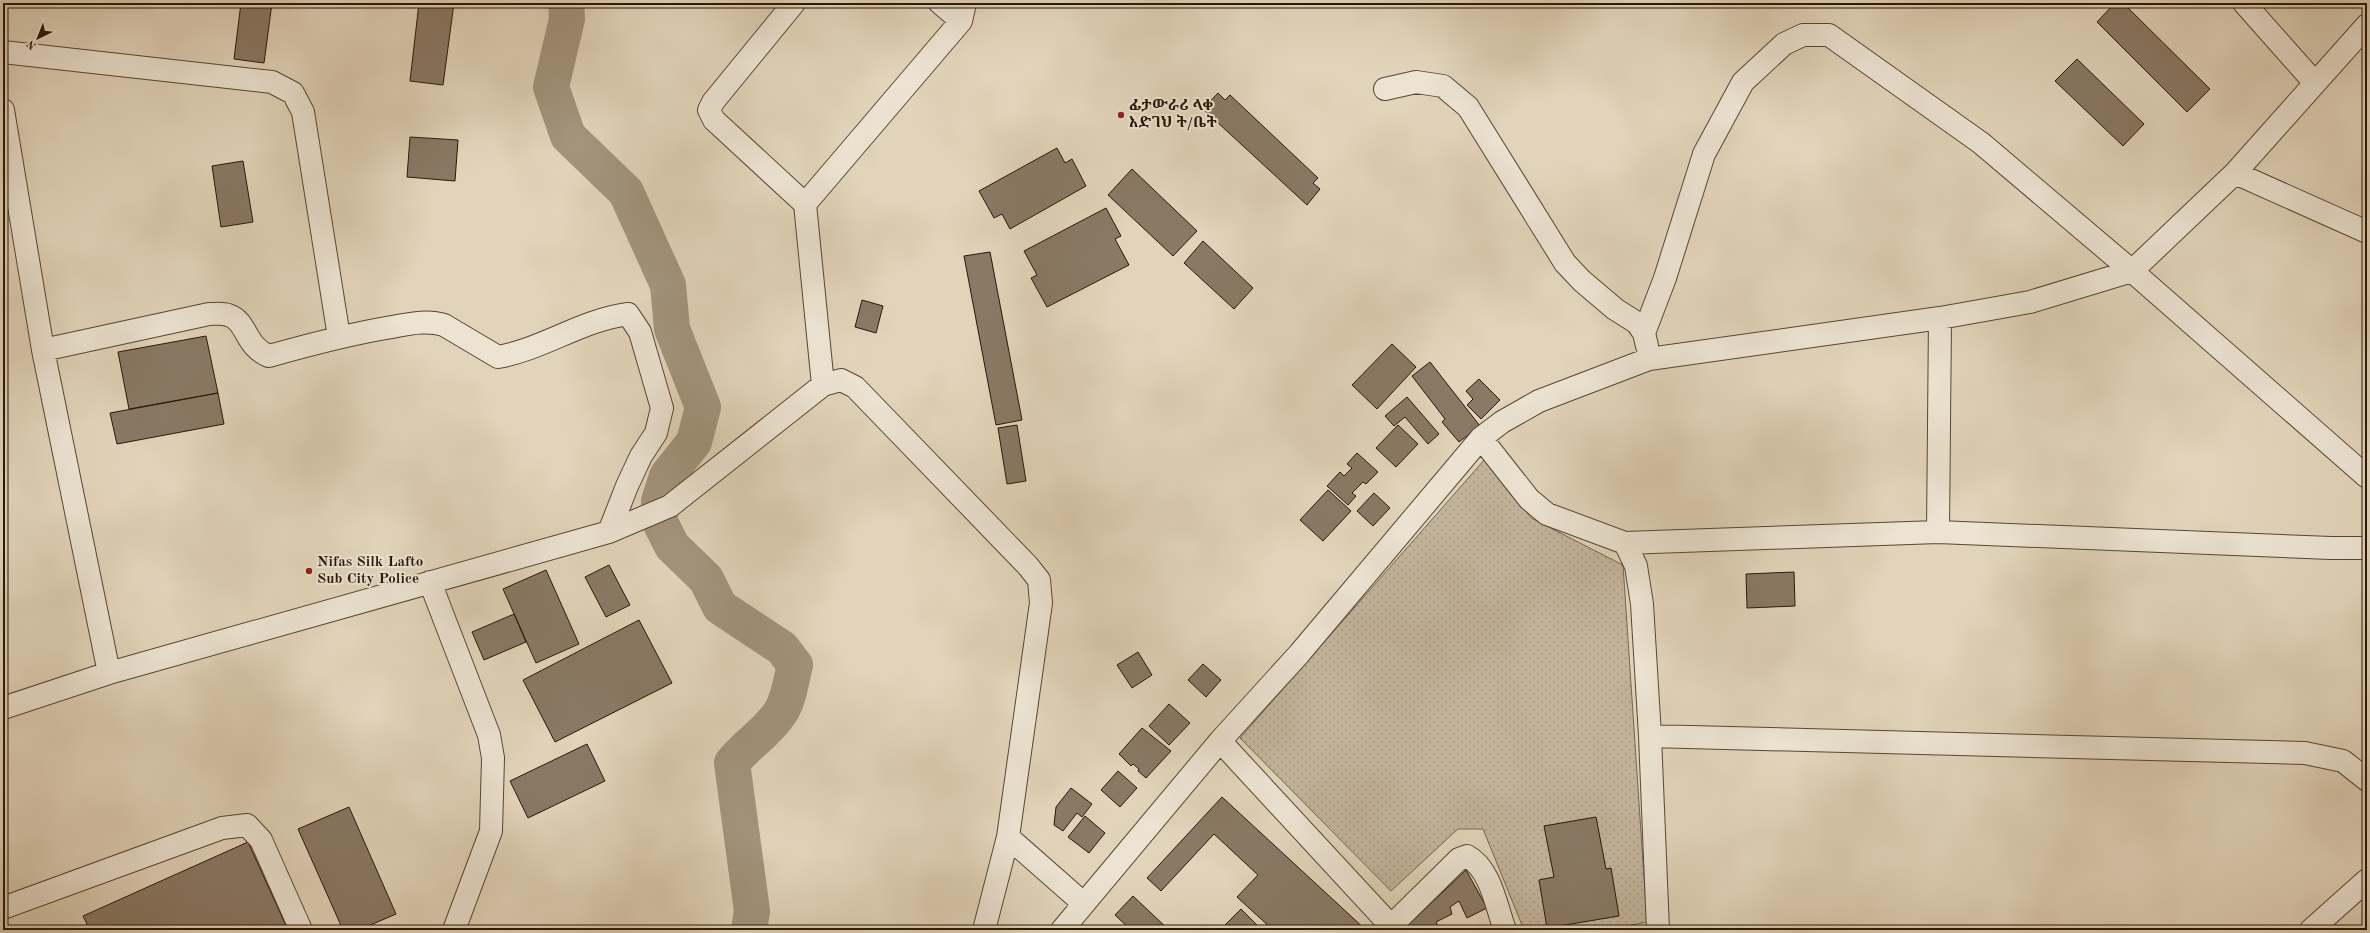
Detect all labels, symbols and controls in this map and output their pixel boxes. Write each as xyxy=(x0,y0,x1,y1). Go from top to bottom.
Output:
north arrow xyxy=(18,18,58,58)
text: N xyxy=(25,37,39,51)
place label: ፊታውራሪ ላቀ እድገህ ት/ቤት xyxy=(1129,99,1218,131)
marker: ፊታውራሪ ላቀ እድገህ ት/ቤት xyxy=(1116,110,1126,120)
place label: Nifas Silk Lafto Sub City Police xyxy=(317,555,423,587)
marker: Nifas Silk Lafto Sub City Police xyxy=(304,566,314,576)

